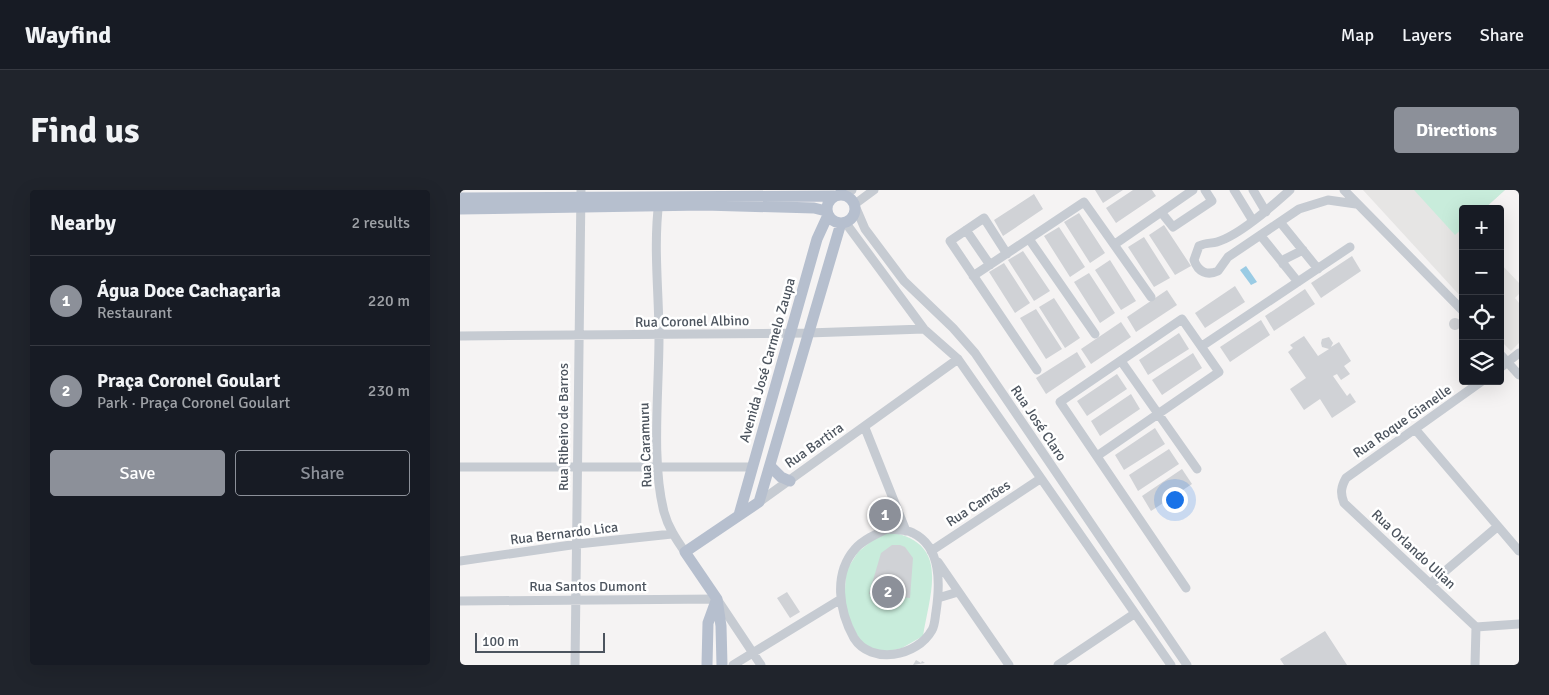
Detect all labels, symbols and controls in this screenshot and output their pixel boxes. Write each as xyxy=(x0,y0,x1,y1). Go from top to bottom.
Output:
text: Wayfind xyxy=(25,20,111,50)
text: Map xyxy=(1341,24,1374,46)
text: Layers xyxy=(1402,24,1452,46)
text: Share xyxy=(1480,24,1524,46)
button: Directions xyxy=(1394,107,1519,153)
text: Find us xyxy=(30,109,140,152)
map controls xyxy=(1459,205,1504,385)
button: + xyxy=(1459,205,1504,250)
text: Nearby xyxy=(50,210,116,236)
text: 2 results xyxy=(351,213,410,233)
button: − xyxy=(1459,250,1504,295)
street label: Avenida José Carmelo Zaupa xyxy=(736,276,799,444)
text: Água Doce Cachaçaria xyxy=(97,279,281,303)
text: 1 xyxy=(62,291,70,311)
text: 220 m xyxy=(368,291,410,311)
button: locate xyxy=(1459,295,1504,340)
text: Restaurant xyxy=(97,303,172,323)
street label: Rua Coronel Albino xyxy=(635,312,749,331)
button: layers xyxy=(1459,340,1504,385)
street label: Rua Ribeiro de Barros xyxy=(555,363,572,491)
text: Praça Coronel Goulart xyxy=(97,369,280,393)
text: 2 xyxy=(62,381,70,401)
text: 230 m xyxy=(368,381,410,401)
street label: Rua Roque Gianelle xyxy=(1350,381,1455,462)
street label: Rua José Claro xyxy=(1007,382,1070,464)
text: Park · Praça Coronel Goulart xyxy=(97,393,290,413)
street label: Rua Caramuru xyxy=(636,402,655,488)
street label: Rua Bartira xyxy=(782,419,847,472)
button: Save xyxy=(50,450,225,496)
button: Share xyxy=(235,450,410,496)
street label: Rua Camões xyxy=(943,476,1014,530)
your location xyxy=(1162,487,1188,513)
pin: 1 xyxy=(869,496,901,534)
street label: Rua Orlando Ulian xyxy=(1368,506,1459,593)
street label: Rua Bernardo Lica xyxy=(509,518,619,549)
pin: 2 xyxy=(872,573,904,611)
street label: Rua Santos Dumont xyxy=(529,578,647,595)
scale bar xyxy=(475,630,605,653)
text: 100 m xyxy=(482,633,519,650)

